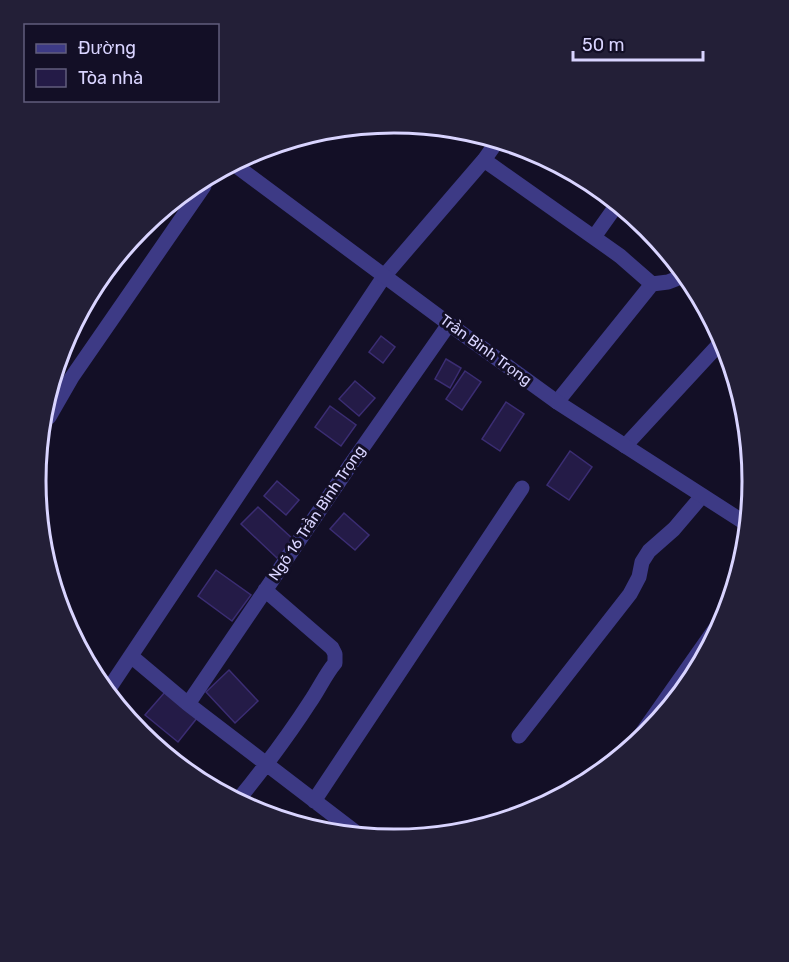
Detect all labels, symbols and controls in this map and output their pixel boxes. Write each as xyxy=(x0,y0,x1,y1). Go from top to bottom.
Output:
legend xyxy=(24,24,219,102)
scale bar xyxy=(573,24,704,62)
text: 50 m xyxy=(582,34,625,56)
text: Đường xyxy=(78,37,136,59)
text: Tòa nhà xyxy=(78,67,143,89)
street label: Trần Bình Trọng xyxy=(437,311,535,389)
street label: Ngõ 16 Trần Bình Trọng xyxy=(265,442,369,584)

